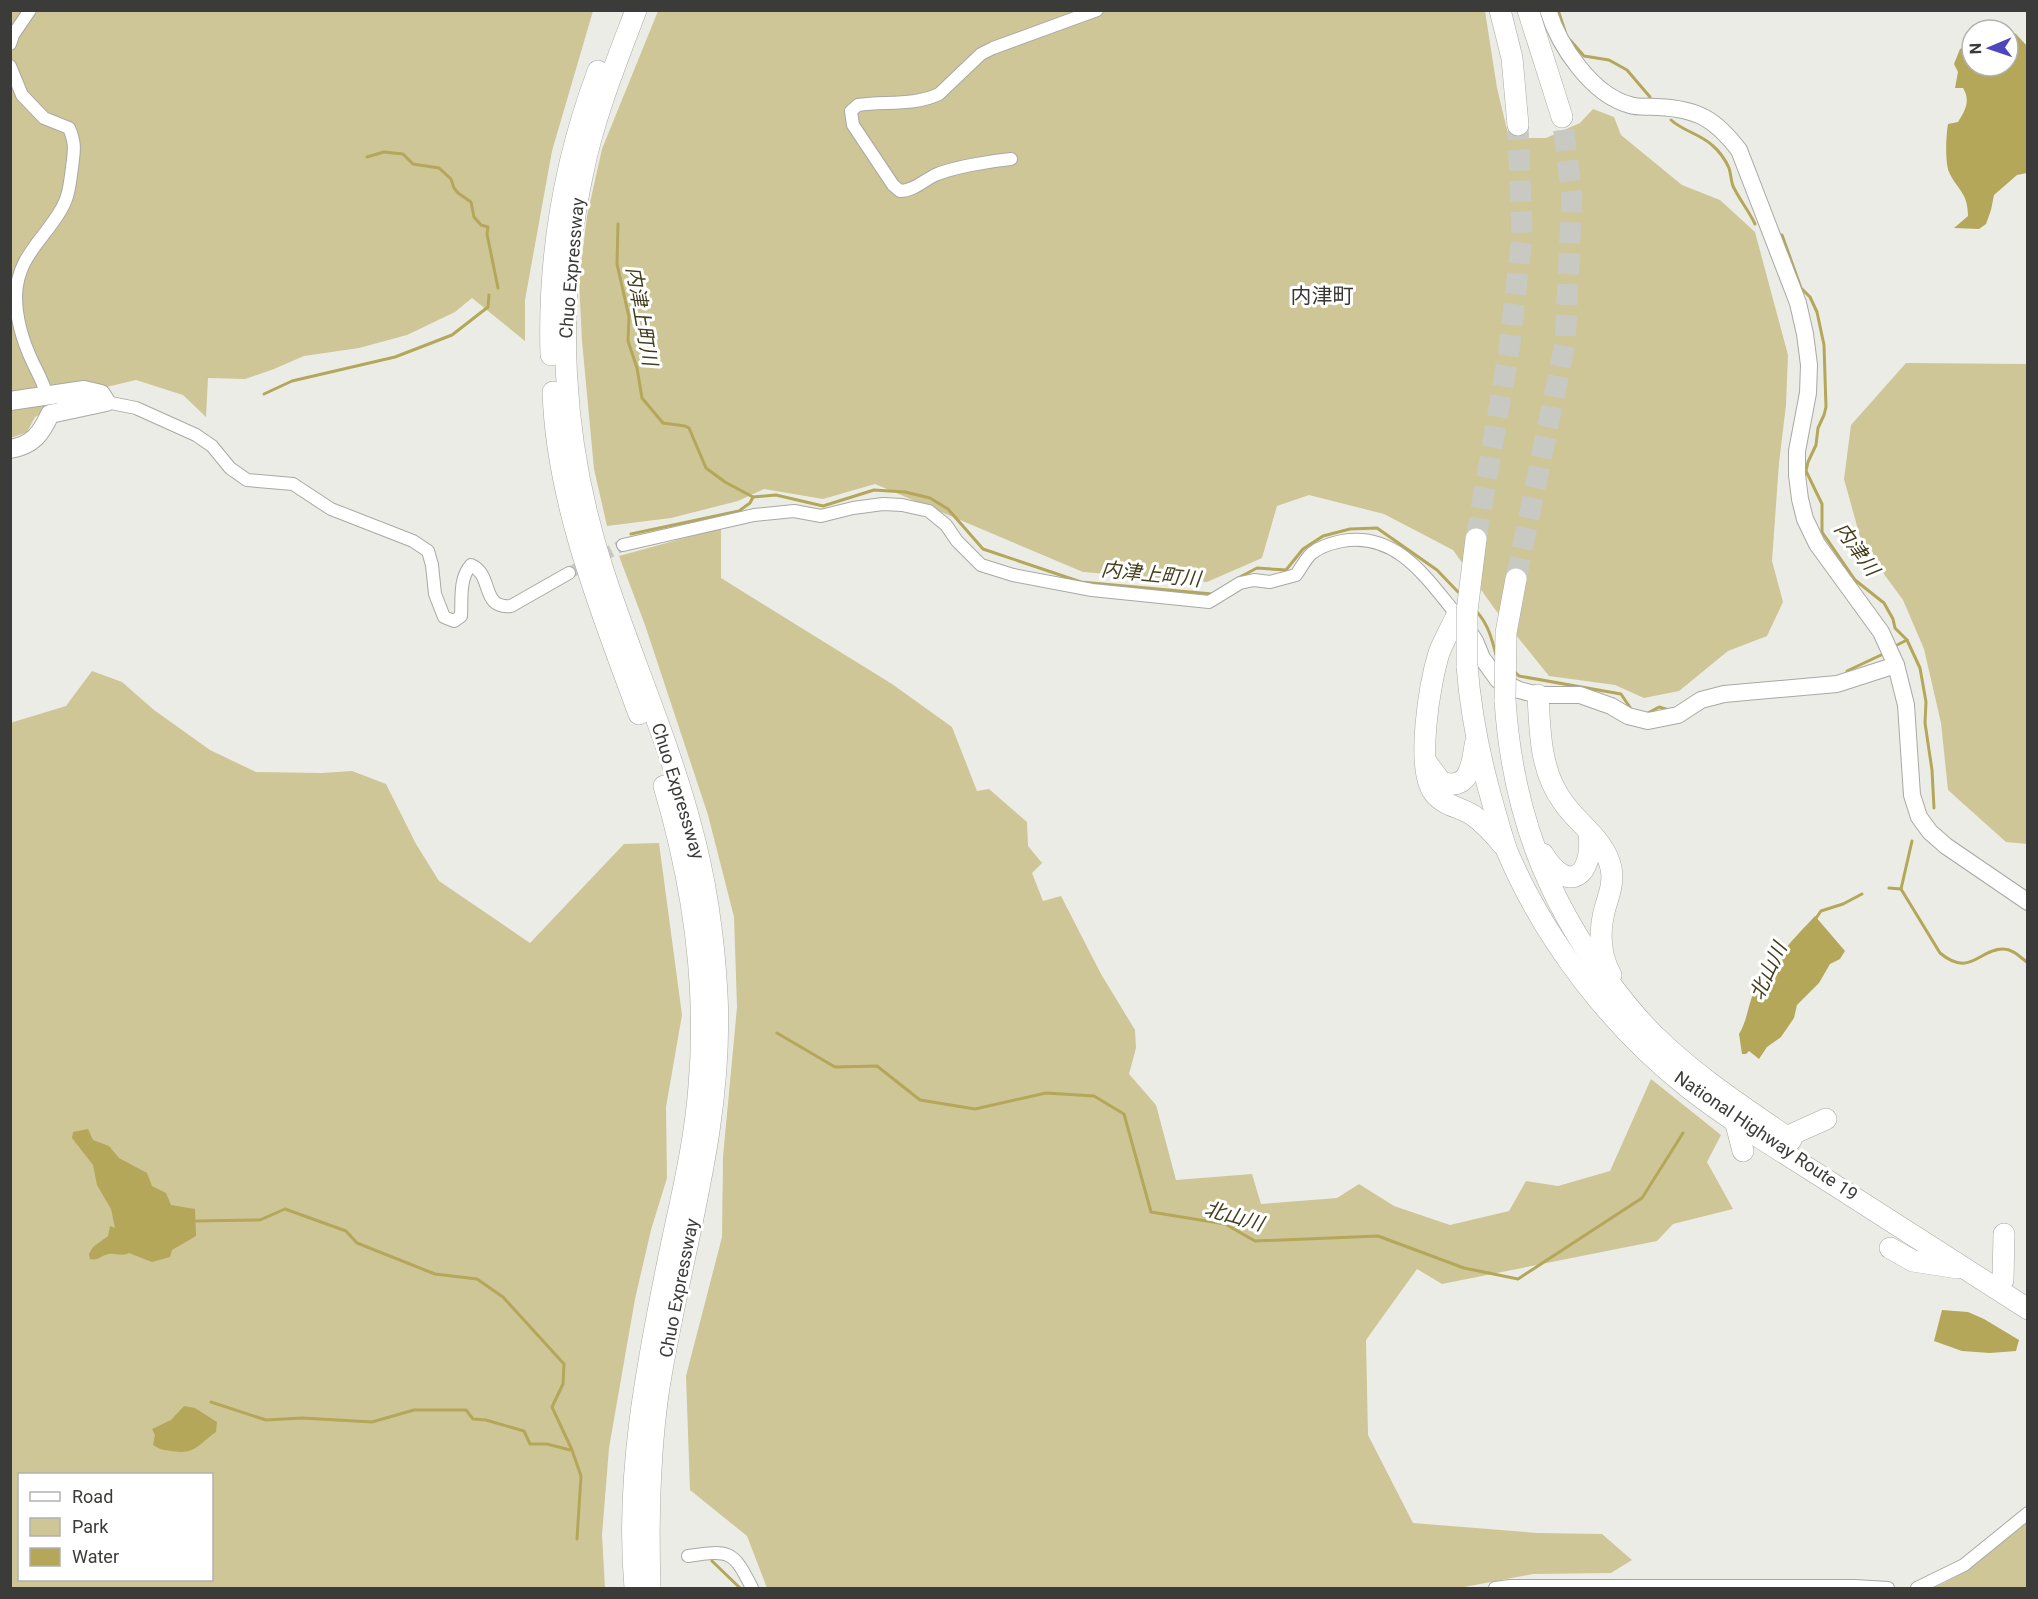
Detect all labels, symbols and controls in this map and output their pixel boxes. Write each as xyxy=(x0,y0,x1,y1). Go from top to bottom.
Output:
north arrow xyxy=(1960,18,2020,78)
text: N xyxy=(1966,43,1985,54)
street label: Chuo Expressway xyxy=(555,196,588,339)
water label: 内津上町川 xyxy=(621,265,663,369)
district label: 内津町 xyxy=(1291,284,1354,308)
water label: 内津川 xyxy=(1830,518,1886,582)
water label: 内津上町川 xyxy=(1100,557,1204,591)
street label: Chuo Expressway xyxy=(648,720,709,862)
water label: 北山川 xyxy=(1744,937,1792,1003)
street label: National Highway Route 19 xyxy=(1671,1066,1862,1205)
water label: 北山川 xyxy=(1202,1196,1268,1236)
street label: Chuo Expressway xyxy=(655,1216,702,1359)
legend xyxy=(18,1473,213,1581)
text: Road xyxy=(72,1486,113,1507)
text: Park xyxy=(72,1516,109,1537)
text: Water xyxy=(72,1546,119,1567)

